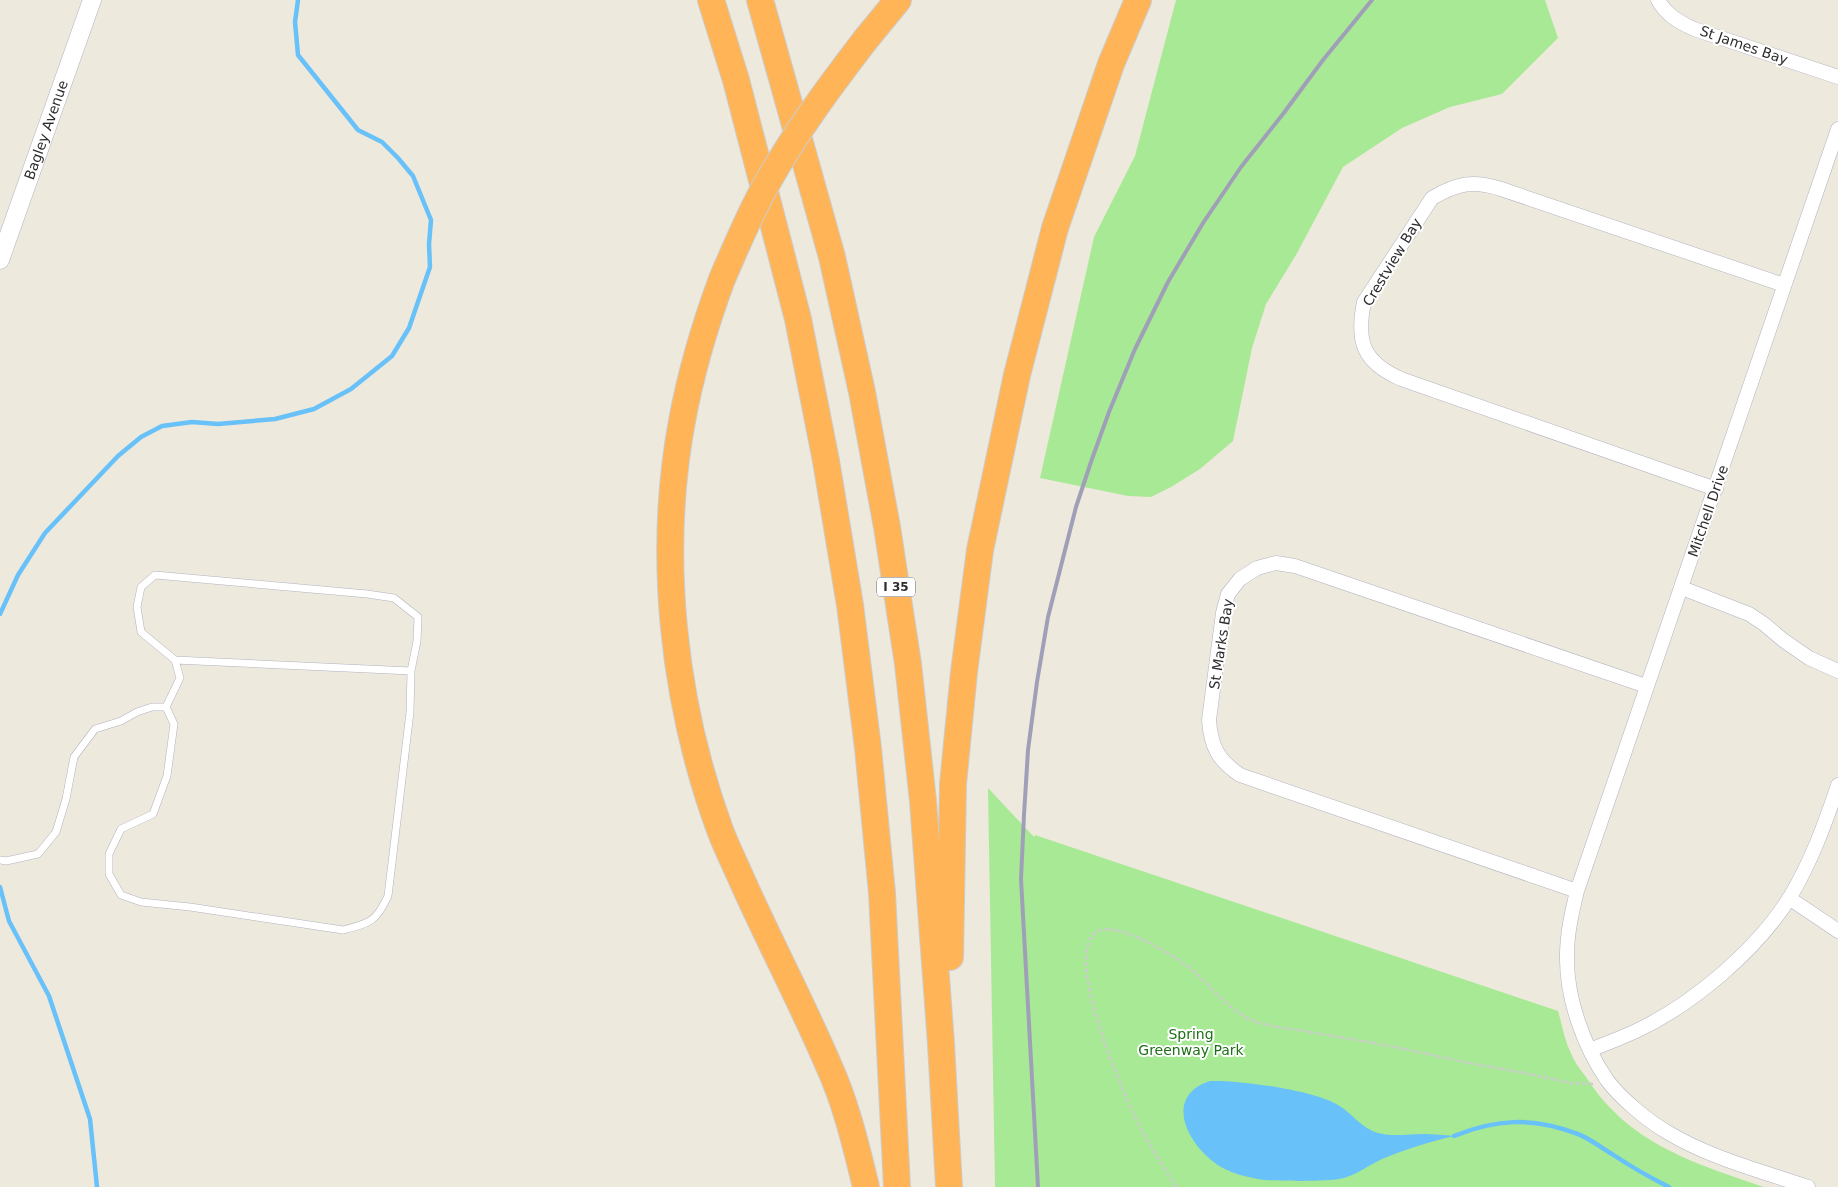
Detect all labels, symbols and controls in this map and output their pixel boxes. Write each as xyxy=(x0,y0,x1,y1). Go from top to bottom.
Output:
street label: St James Bay xyxy=(1698,22,1790,68)
street label: Bagley Avenue xyxy=(21,78,71,182)
street label: Crestview Bay xyxy=(1359,215,1425,309)
street label: Mitchell Drive xyxy=(1685,463,1731,559)
road number: I 35 xyxy=(877,578,915,596)
street label: St Marks Bay xyxy=(1206,598,1236,690)
park label: Spring Greenway Park xyxy=(1138,1026,1245,1058)

